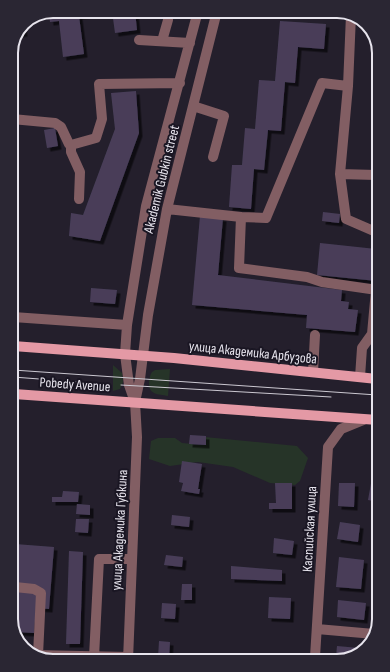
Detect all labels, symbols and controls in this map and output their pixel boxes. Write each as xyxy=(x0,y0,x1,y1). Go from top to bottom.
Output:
street label: Akademik Gubkin street xyxy=(140,123,183,236)
street label: улица Академика Арбузова xyxy=(188,337,318,368)
street label: Pobedy Avenue xyxy=(39,374,111,395)
street label: улица Академика Губкина xyxy=(108,469,131,591)
street label: Каспийская улица xyxy=(299,486,320,572)

